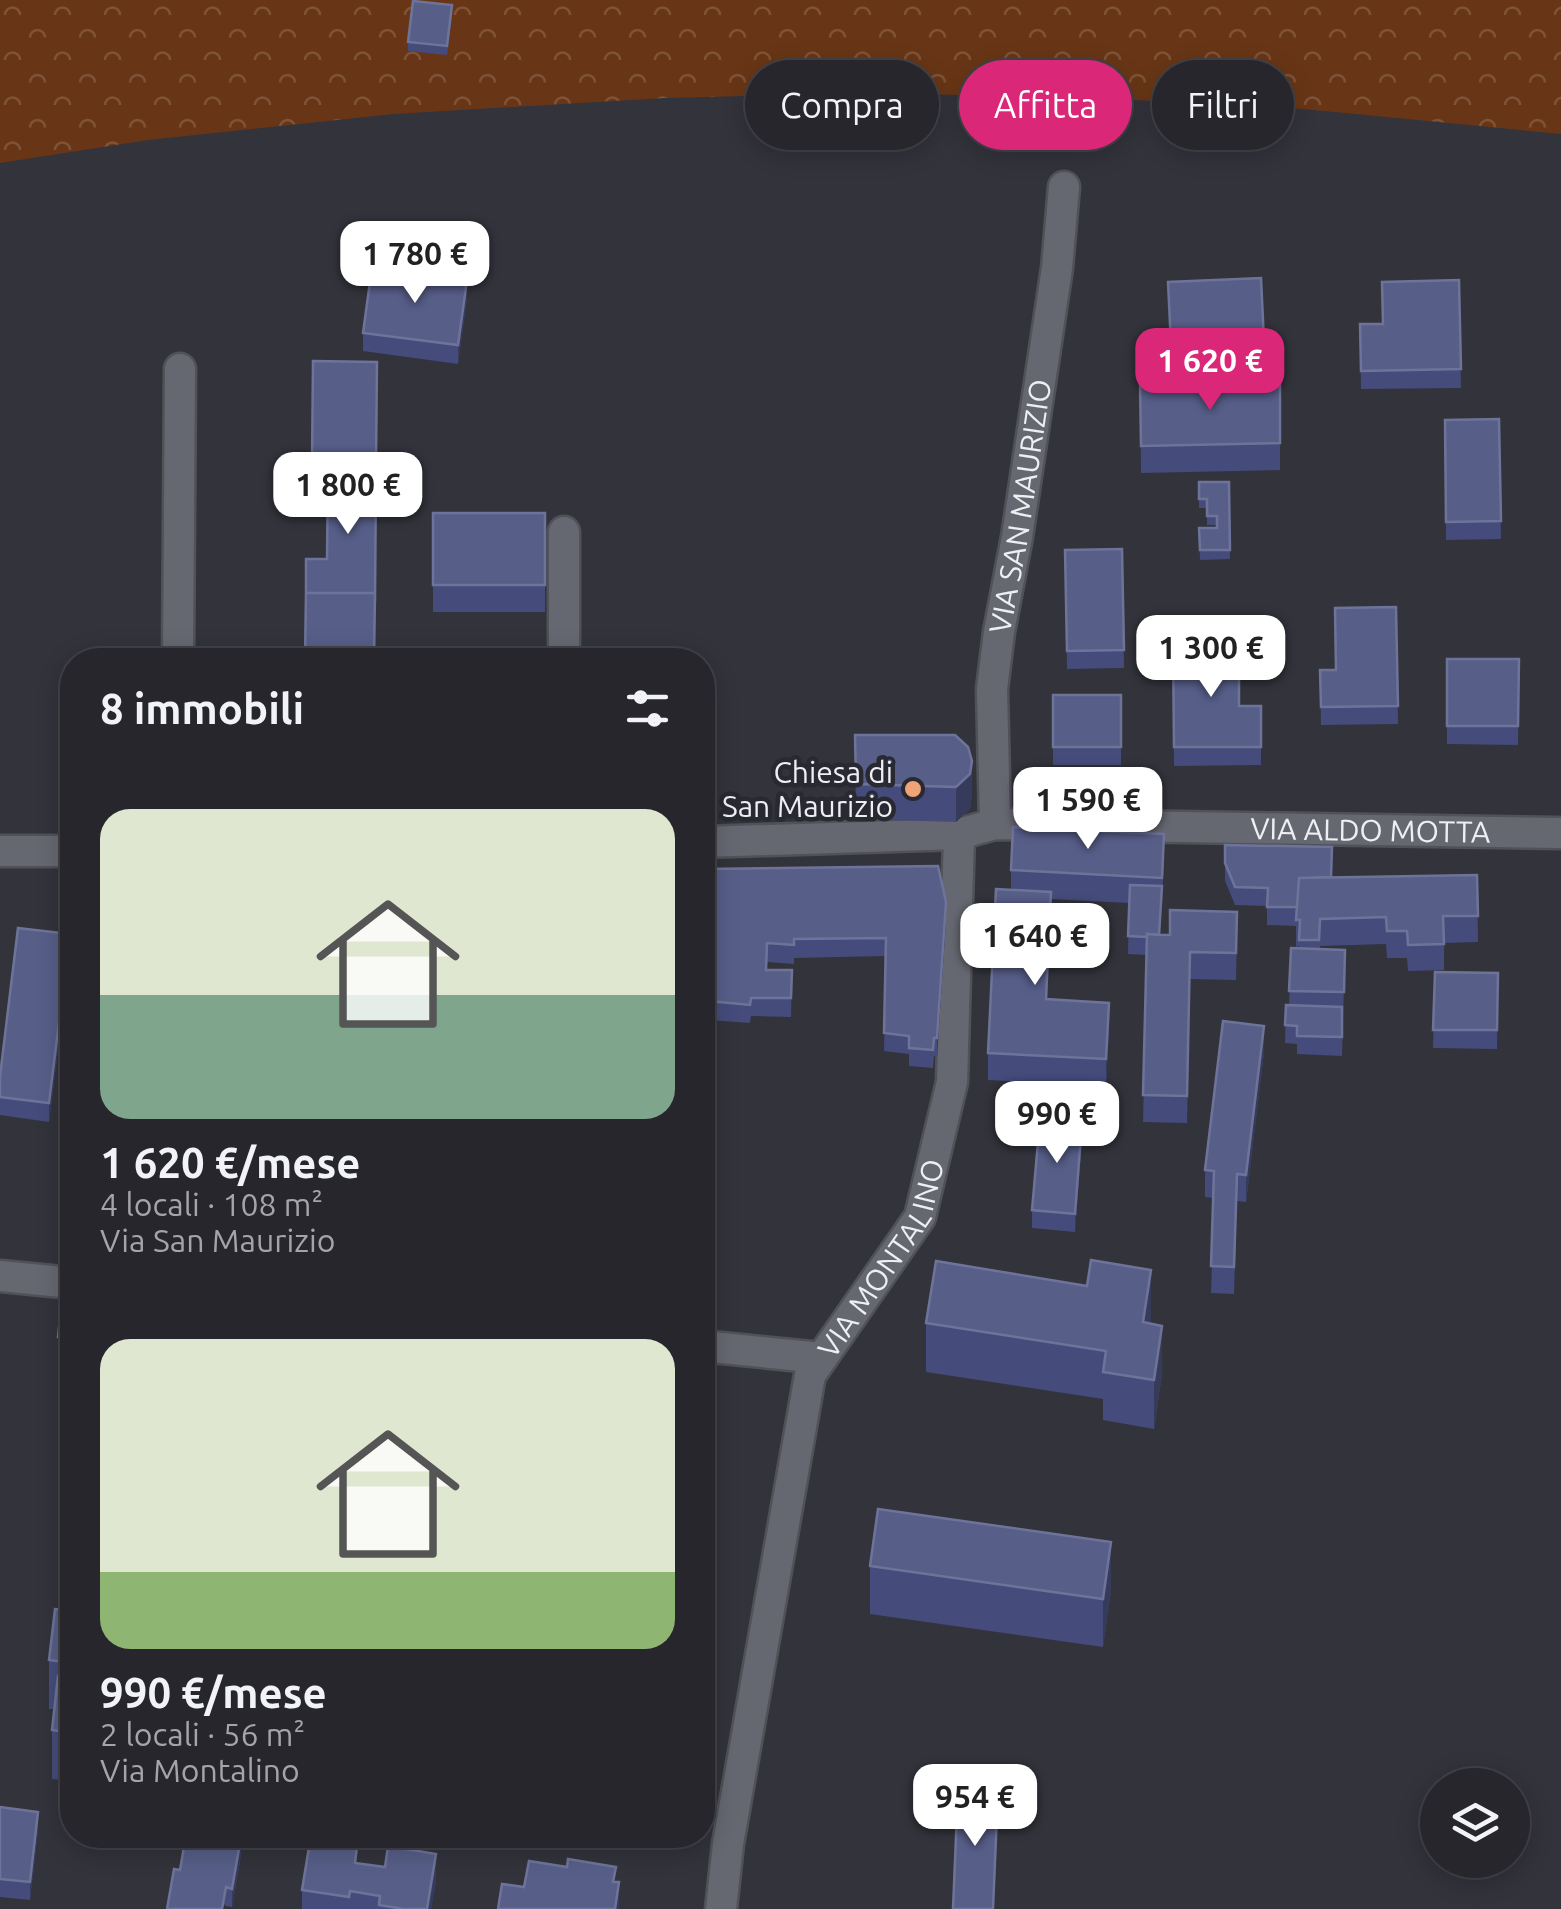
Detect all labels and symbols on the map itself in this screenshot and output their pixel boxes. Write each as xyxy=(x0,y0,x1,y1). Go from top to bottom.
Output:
pin: 1 780 € xyxy=(323,221,507,306)
pin: 1 620 € xyxy=(1118,328,1302,413)
street label: VIA SAN MAURIZIO xyxy=(982,377,1057,636)
pin: 1 800 € xyxy=(256,452,440,537)
pin: 1 300 € xyxy=(1119,615,1303,700)
place label: Chiesa di San Maurizio xyxy=(722,755,893,823)
pin: 1 590 € xyxy=(996,767,1180,852)
marker: Chiesa di San Maurizio xyxy=(902,778,924,800)
street label: VIA ALDO MOTTA xyxy=(1250,811,1491,849)
pin: 1 640 € xyxy=(943,903,1127,988)
pin: 990 € xyxy=(987,1081,1127,1166)
street label: VIA MONTALINO xyxy=(811,1156,950,1364)
pin: 954 € xyxy=(905,1764,1045,1849)

